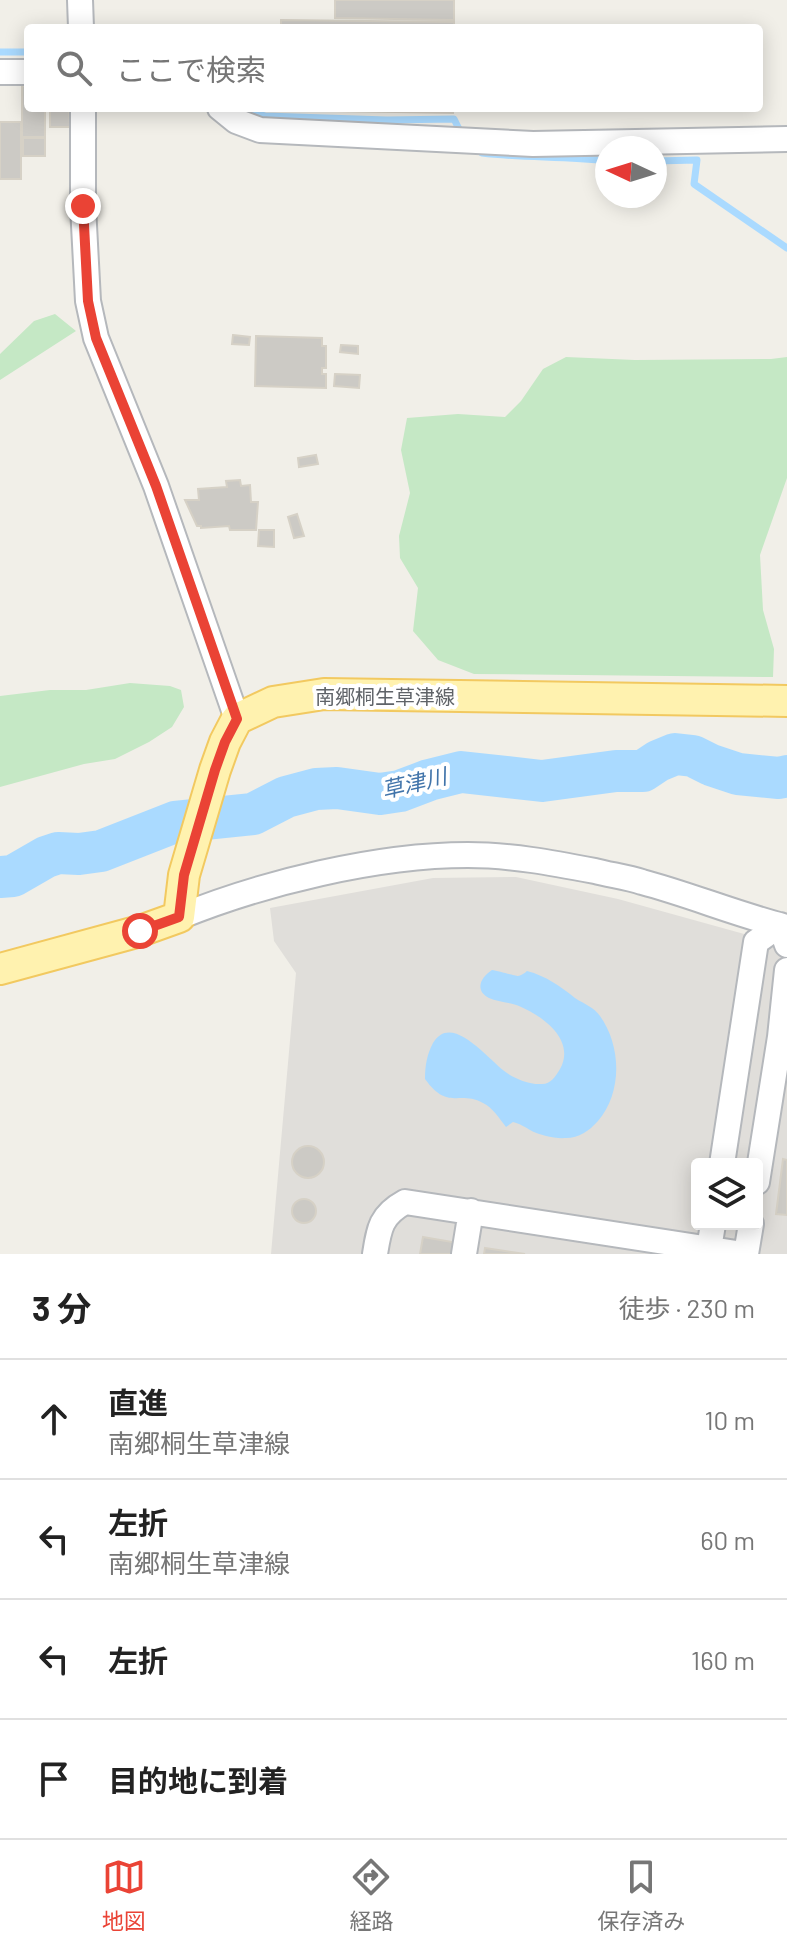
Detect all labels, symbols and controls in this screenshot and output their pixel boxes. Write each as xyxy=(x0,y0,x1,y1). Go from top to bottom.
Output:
search box xyxy=(24,24,763,112)
icon: search xyxy=(52,46,96,90)
text: ここで検索 xyxy=(116,51,266,87)
north arrow xyxy=(595,136,667,208)
route end xyxy=(65,188,101,224)
street label: 南郷桐生草津線 xyxy=(315,684,455,708)
water label: 草津川 xyxy=(379,761,451,802)
route start xyxy=(122,913,158,949)
map controls xyxy=(691,1158,763,1230)
button: layers xyxy=(691,1158,763,1230)
text: 3 分 xyxy=(32,1287,91,1328)
text: 徒歩 · 230 m xyxy=(619,1292,755,1323)
text: 直進 xyxy=(108,1384,168,1420)
icon: ahead xyxy=(32,1397,76,1441)
text: 10 m xyxy=(705,1404,755,1435)
text: 南郷桐生草津線 xyxy=(108,1427,290,1458)
text: 左折 xyxy=(108,1504,168,1540)
icon: left xyxy=(32,1517,76,1561)
text: 60 m xyxy=(700,1524,755,1555)
text: 南郷桐生草津線 xyxy=(108,1547,290,1578)
icon: left xyxy=(32,1637,76,1681)
text: 左折 xyxy=(108,1642,168,1678)
text: 160 m xyxy=(691,1644,755,1675)
icon: arrive xyxy=(32,1757,76,1801)
text: 目的地に到着 xyxy=(108,1762,288,1798)
tab: 地図 xyxy=(102,1855,146,1935)
tab: 経路 xyxy=(349,1855,393,1935)
tab: 保存済み xyxy=(597,1855,685,1935)

